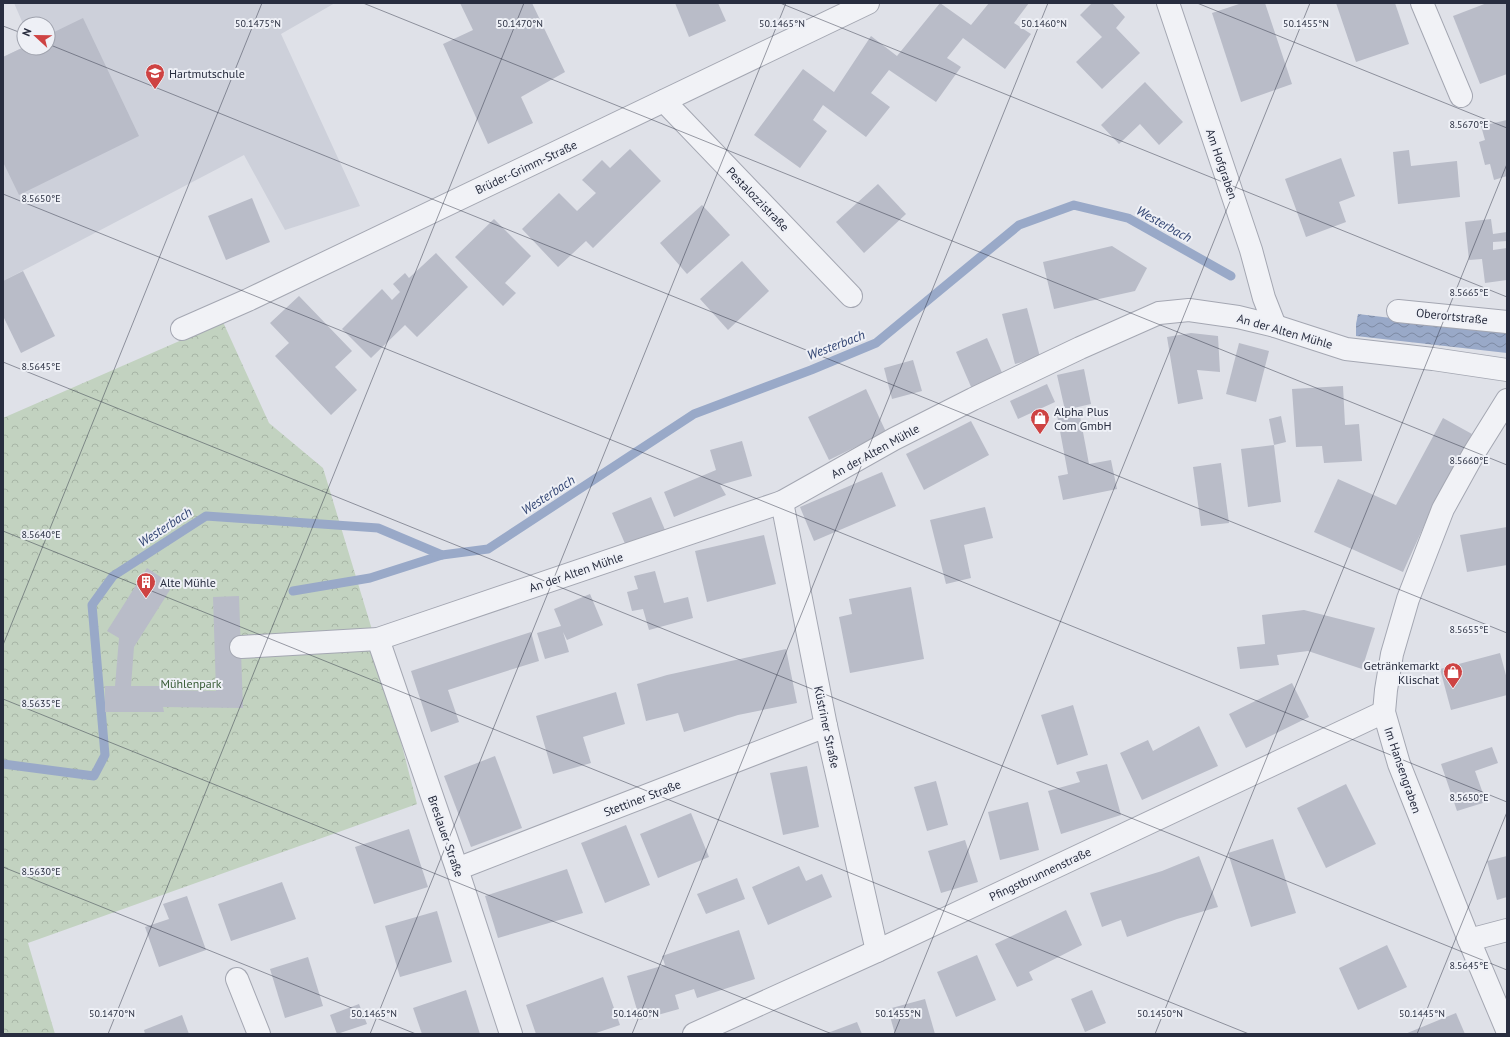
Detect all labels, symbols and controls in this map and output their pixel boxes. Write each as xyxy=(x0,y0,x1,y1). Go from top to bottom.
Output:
north arrow xyxy=(16,16,56,56)
text: 50.1475°N xyxy=(235,17,281,30)
text: 50.1470°N xyxy=(497,17,543,30)
text: 50.1465°N xyxy=(759,17,805,30)
text: 50.1460°N xyxy=(1021,17,1067,30)
text: 50.1455°N xyxy=(1283,17,1329,30)
text: N xyxy=(19,26,35,38)
school or university icon: Hartmutschule xyxy=(144,62,166,90)
place label: Hartmutschule xyxy=(169,66,245,81)
text: 8.5670°E xyxy=(1450,118,1489,131)
street label: Am Hofgraben xyxy=(1203,127,1241,201)
street label: Brüder-Grimm-Straße xyxy=(473,137,579,197)
street label: Pestalozzistraße xyxy=(724,164,792,234)
text: 8.5650°E xyxy=(22,192,61,205)
water label: Westerbach xyxy=(1133,202,1195,246)
text: 8.5665°E xyxy=(1450,286,1489,299)
street label: Oberortstraße xyxy=(1415,305,1489,327)
street label: An der Alten Mühle xyxy=(1235,310,1335,352)
water label: Westerbach xyxy=(805,326,868,364)
text: 8.5645°E xyxy=(22,360,61,373)
place label: Alpha Plus Com GmbH xyxy=(1054,404,1111,433)
shop icon: Alpha Plus Com GmbH xyxy=(1029,407,1051,435)
street label: An der Alten Mühle xyxy=(828,421,922,481)
text: 8.5660°E xyxy=(1450,454,1489,467)
water label: Westerbach xyxy=(518,471,578,519)
water label: Westerbach xyxy=(135,503,195,551)
text: 8.5640°E xyxy=(22,528,61,541)
street label: An der Alten Mühle xyxy=(527,549,625,595)
building icon: Alte Mühle xyxy=(135,571,157,599)
place label: Alte Mühle xyxy=(160,575,216,590)
text: 8.5655°E xyxy=(1450,623,1489,636)
place label: Getränkemarkt Klischat xyxy=(1364,658,1439,687)
shop icon: Getränkemarkt Klischat xyxy=(1442,661,1464,689)
park label: Mühlenpark xyxy=(161,676,222,691)
street label: Küstriner Straße xyxy=(811,684,843,770)
text: 8.5635°E xyxy=(22,697,61,710)
street label: Im Hansengraben xyxy=(1381,725,1425,815)
street label: Stettiner Straße xyxy=(601,776,683,820)
text: 8.5650°E xyxy=(1450,791,1489,804)
street label: Breslauer Straße xyxy=(425,793,467,879)
street label: Pfingstbrunnenstraße xyxy=(987,844,1093,904)
text: 8.5630°E xyxy=(22,865,61,878)
text: 8.5645°E xyxy=(1450,959,1489,972)
text: 50.1470°N xyxy=(89,1007,135,1020)
text: 50.1465°N xyxy=(351,1007,397,1020)
text: 50.1460°N xyxy=(613,1007,659,1020)
text: 50.1455°N xyxy=(875,1007,921,1020)
text: 50.1450°N xyxy=(1137,1007,1183,1020)
text: 50.1445°N xyxy=(1399,1007,1445,1020)

